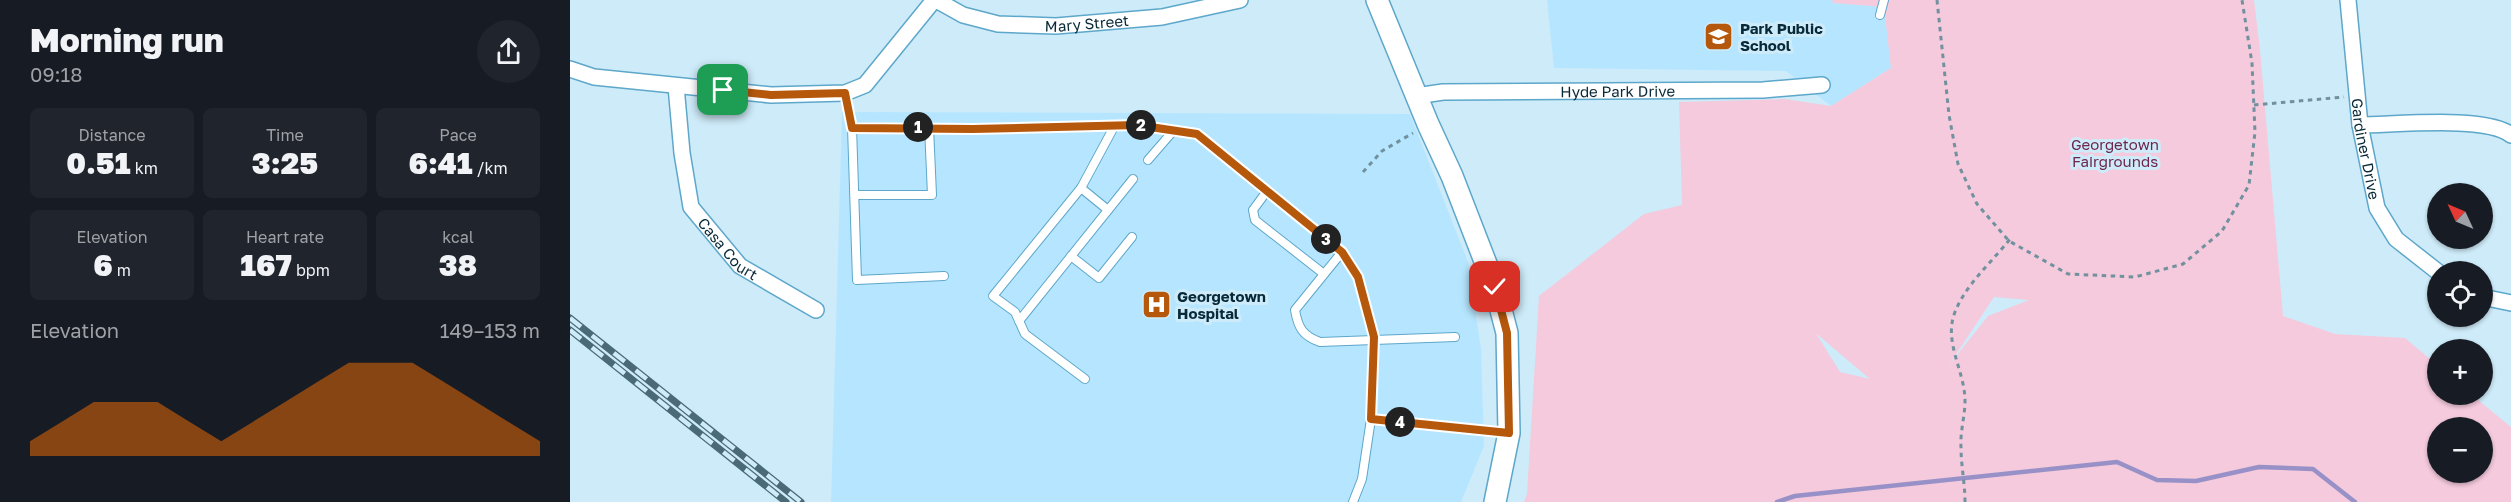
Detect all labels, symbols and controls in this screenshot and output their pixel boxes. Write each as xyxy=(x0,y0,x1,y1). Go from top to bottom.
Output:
street label: Mary Street xyxy=(1044,11,1130,35)
place label: Park Public School xyxy=(1740,19,1823,54)
text: Morning run xyxy=(30,20,224,59)
button: share xyxy=(477,20,540,83)
school or university icon: Park Public School xyxy=(1703,21,1735,53)
text: 09:18 xyxy=(30,62,82,86)
pin xyxy=(697,64,748,115)
icon: arrive xyxy=(706,73,739,106)
street label: Hyde Park Drive xyxy=(1560,82,1675,100)
street label: Gardiner Drive xyxy=(2348,97,2384,201)
pin: 2 xyxy=(1126,110,1156,140)
pin: 1 xyxy=(903,112,933,142)
text: 2 xyxy=(1136,115,1146,135)
text: 1 xyxy=(914,117,922,137)
text: Distance xyxy=(78,125,146,145)
text: Time xyxy=(266,125,304,145)
text: Pace xyxy=(439,125,477,145)
park label: Georgetown Fairgrounds xyxy=(2071,135,2159,170)
text: 0.51 xyxy=(66,145,131,181)
text: 3:25 xyxy=(252,145,318,181)
text: 6:41 xyxy=(408,145,473,181)
text: km xyxy=(131,158,158,178)
text: /km xyxy=(473,158,508,178)
north arrow xyxy=(2427,183,2493,249)
map controls xyxy=(2427,183,2493,483)
street label: Casa Court xyxy=(694,214,761,283)
pin: 3 xyxy=(1311,224,1341,254)
text: Elevation xyxy=(76,227,148,247)
text: Heart rate xyxy=(246,227,324,247)
text: kcal xyxy=(442,227,474,247)
text: 3 xyxy=(1321,229,1331,249)
text: 6 xyxy=(93,247,113,283)
text: 167 xyxy=(240,247,292,283)
text: 38 xyxy=(439,247,477,283)
text: m xyxy=(113,260,131,280)
text: bpm xyxy=(292,260,330,280)
pin xyxy=(1469,261,1520,312)
button: locate xyxy=(2427,261,2493,327)
icon: check xyxy=(1478,270,1511,303)
place label: Georgetown Hospital xyxy=(1177,287,1266,322)
hospital icon: Georgetown Hospital xyxy=(1140,289,1172,321)
text: Elevation xyxy=(30,318,119,342)
text: 149–153 m xyxy=(440,318,540,342)
button: + xyxy=(2427,339,2493,405)
pin: 4 xyxy=(1385,407,1415,437)
text: 4 xyxy=(1395,412,1405,432)
button: − xyxy=(2427,417,2493,483)

